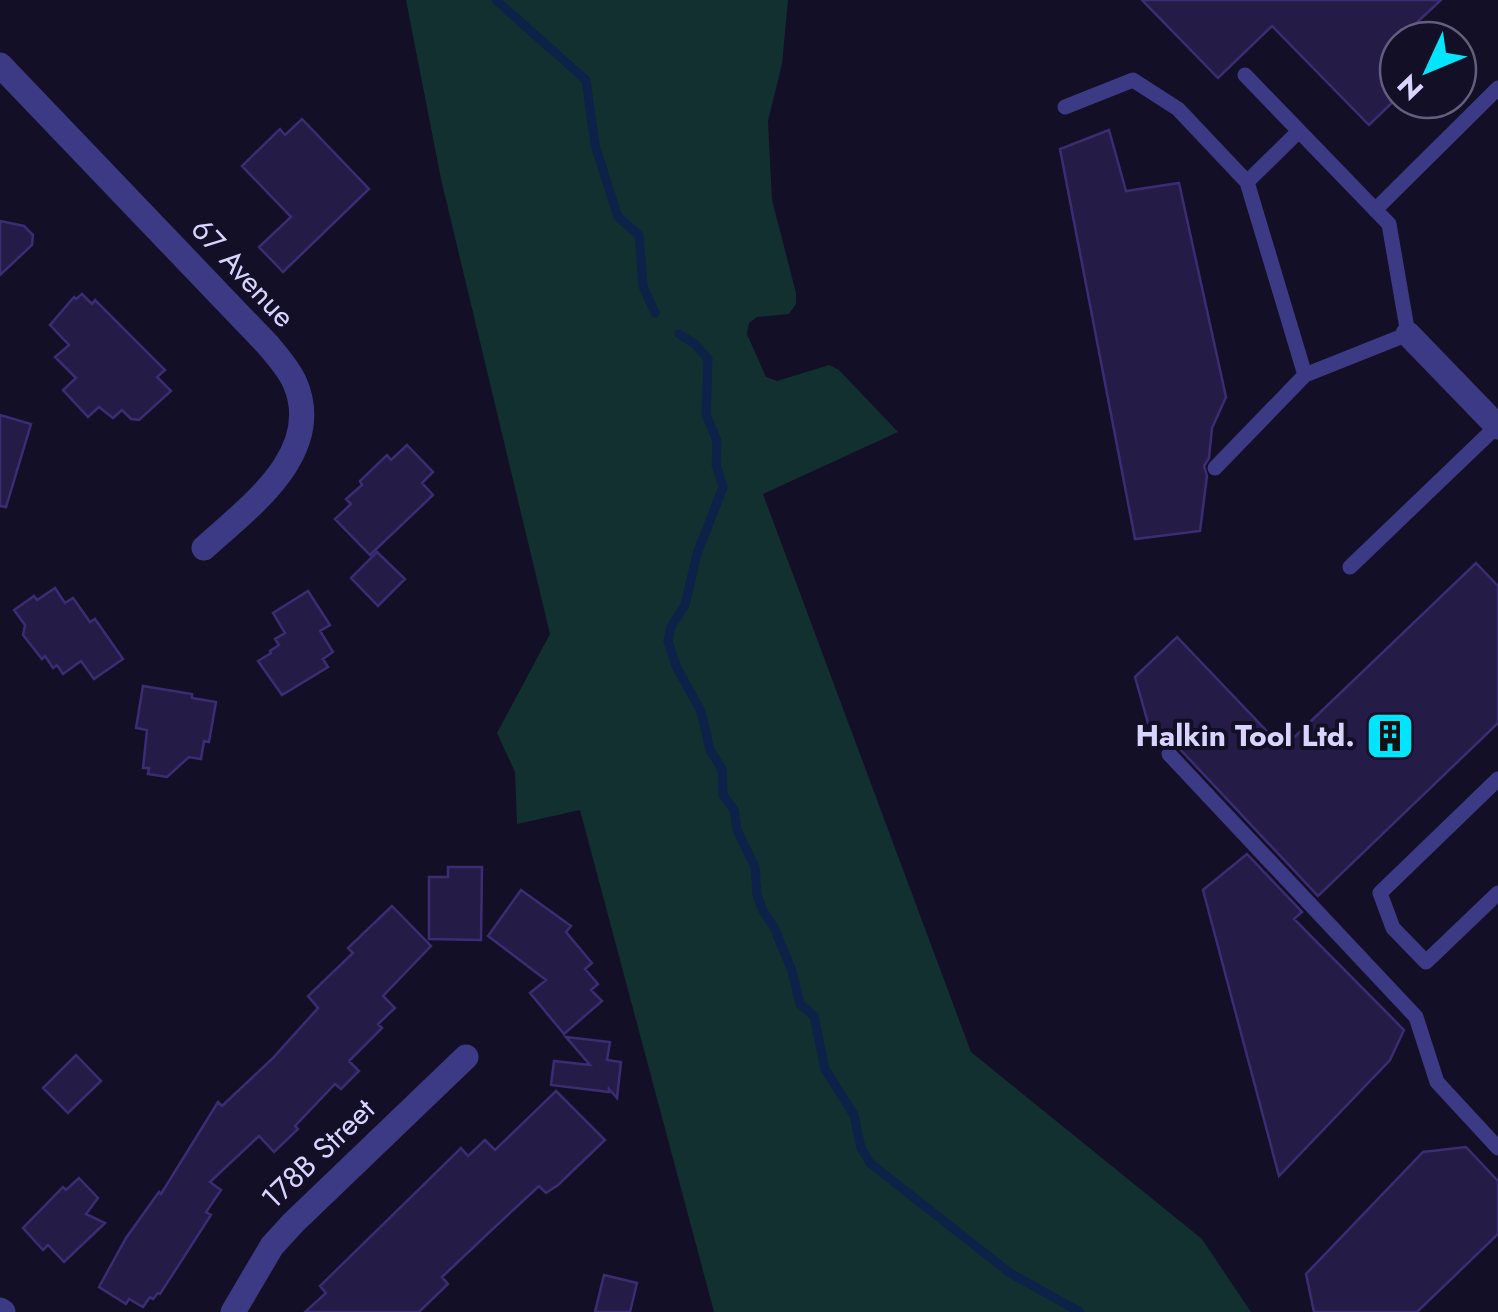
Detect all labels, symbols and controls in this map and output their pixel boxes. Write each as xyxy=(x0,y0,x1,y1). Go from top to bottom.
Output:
north arrow xyxy=(1378,20,1478,120)
text: N xyxy=(1388,65,1433,109)
street label: 67 Avenue xyxy=(181,208,305,337)
building icon: Halkin Tool Ltd. xyxy=(1364,710,1416,762)
place label: Halkin Tool Ltd. xyxy=(1135,714,1355,757)
street label: 178B Street xyxy=(251,1088,385,1219)

